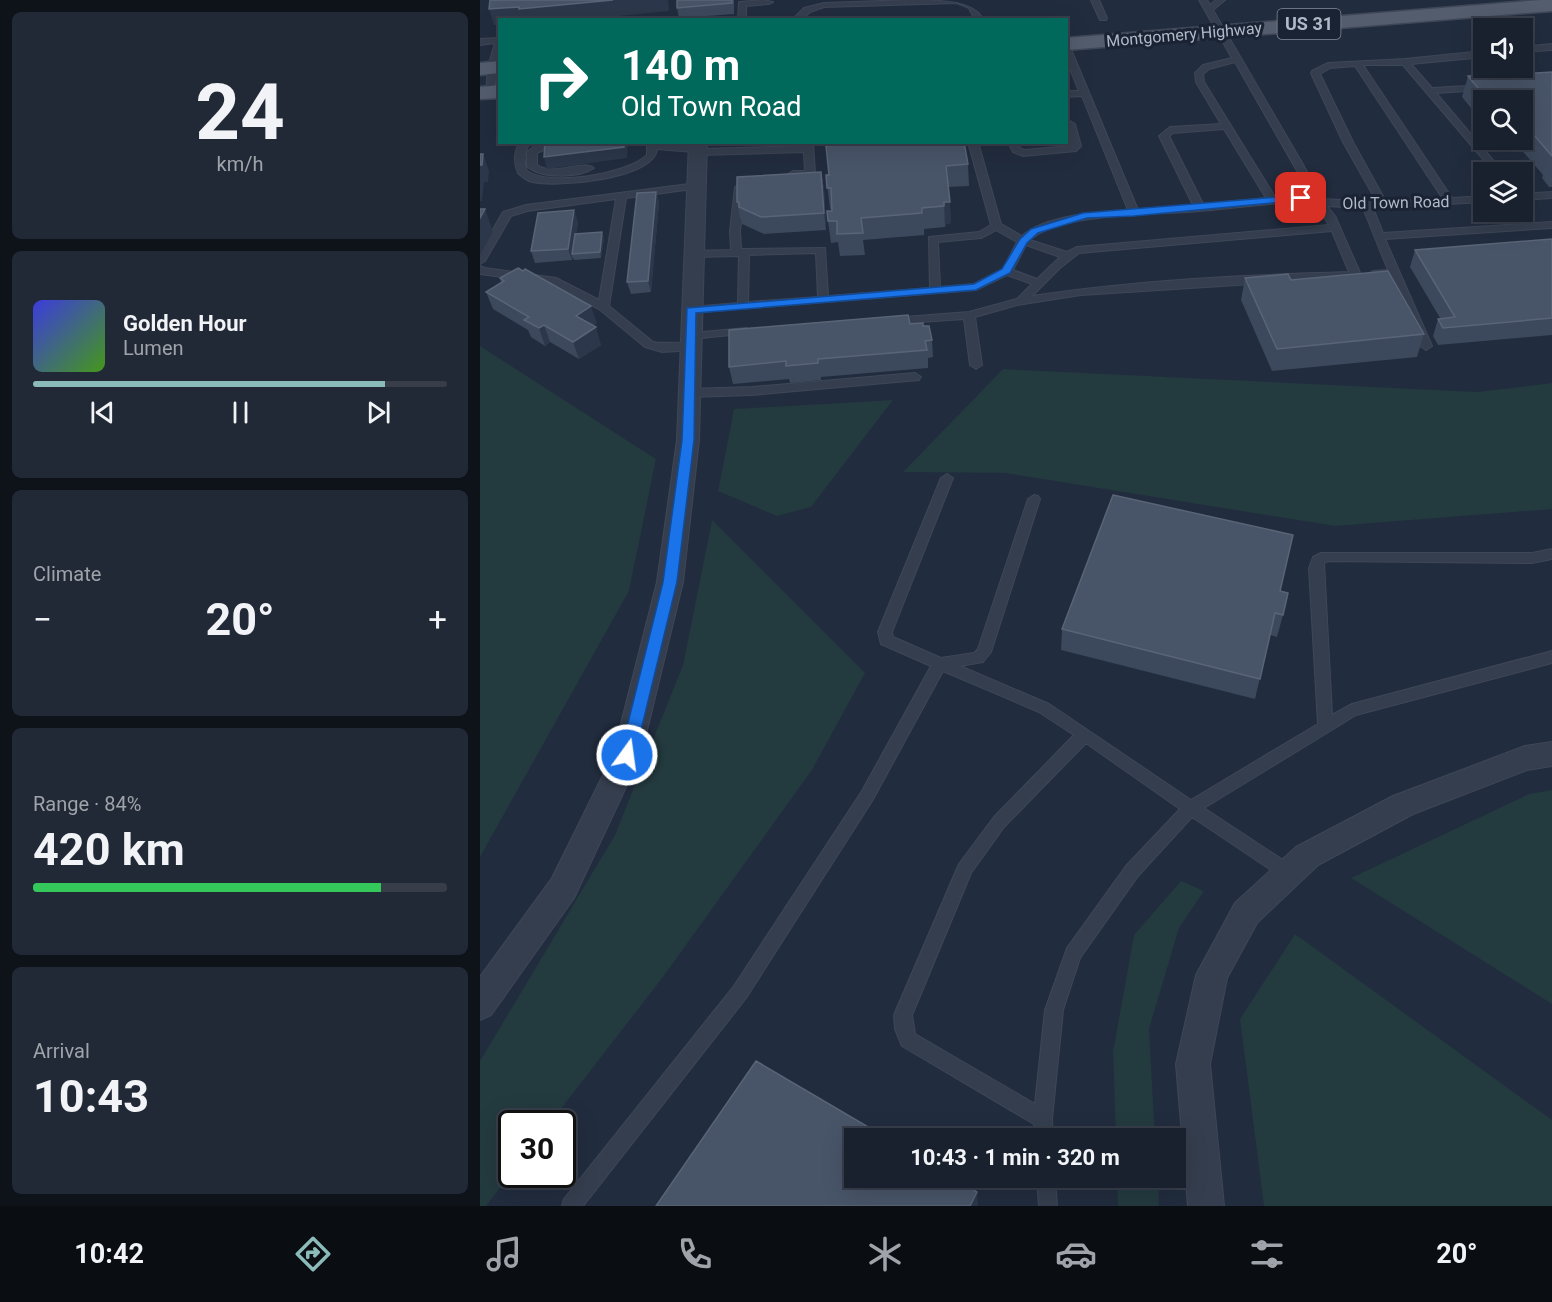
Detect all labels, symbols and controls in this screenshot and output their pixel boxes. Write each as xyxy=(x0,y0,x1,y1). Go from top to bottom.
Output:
road number: US 31 xyxy=(1278,9,1340,39)
street label: Montgomery Highway xyxy=(1105,18,1263,51)
map controls xyxy=(1473,18,1533,222)
button: sound xyxy=(1473,18,1533,78)
text: 140 m xyxy=(621,41,740,90)
icon: right xyxy=(522,42,600,120)
text: 24 xyxy=(195,67,285,158)
button: search xyxy=(1473,90,1533,150)
text: Old Town Road xyxy=(621,91,802,123)
text: km/h xyxy=(217,152,263,176)
button: layers xyxy=(1473,162,1533,222)
pin xyxy=(1275,172,1326,223)
icon: arrive xyxy=(1284,181,1317,214)
street label: Old Town Road xyxy=(1342,192,1450,213)
text: Golden Hour xyxy=(123,311,247,336)
text: Lumen xyxy=(123,336,184,360)
icon: previous xyxy=(86,396,119,429)
icon: pause xyxy=(224,396,257,429)
icon: next xyxy=(362,396,395,429)
text: Climate xyxy=(33,562,101,586)
text: 20° xyxy=(205,593,275,646)
text: − xyxy=(33,600,52,639)
text: + xyxy=(428,600,447,639)
position arrow xyxy=(595,723,659,787)
text: Range · 84% xyxy=(33,792,141,816)
text: 420 km xyxy=(33,823,185,876)
text: Arrival xyxy=(33,1039,90,1063)
text: 10:43 xyxy=(33,1070,149,1123)
speed limit sign: 30 xyxy=(498,1110,576,1188)
text: 10:43 · 1 min · 320 m xyxy=(910,1145,1120,1170)
icon: directions xyxy=(292,1233,334,1275)
icon: music xyxy=(483,1233,525,1275)
icon: phone xyxy=(674,1233,716,1275)
icon: climate xyxy=(864,1233,906,1275)
icon: car xyxy=(1055,1233,1097,1275)
icon: filters xyxy=(1246,1233,1288,1275)
text: 10:42 xyxy=(74,1238,144,1270)
text: 20° xyxy=(1436,1238,1478,1270)

